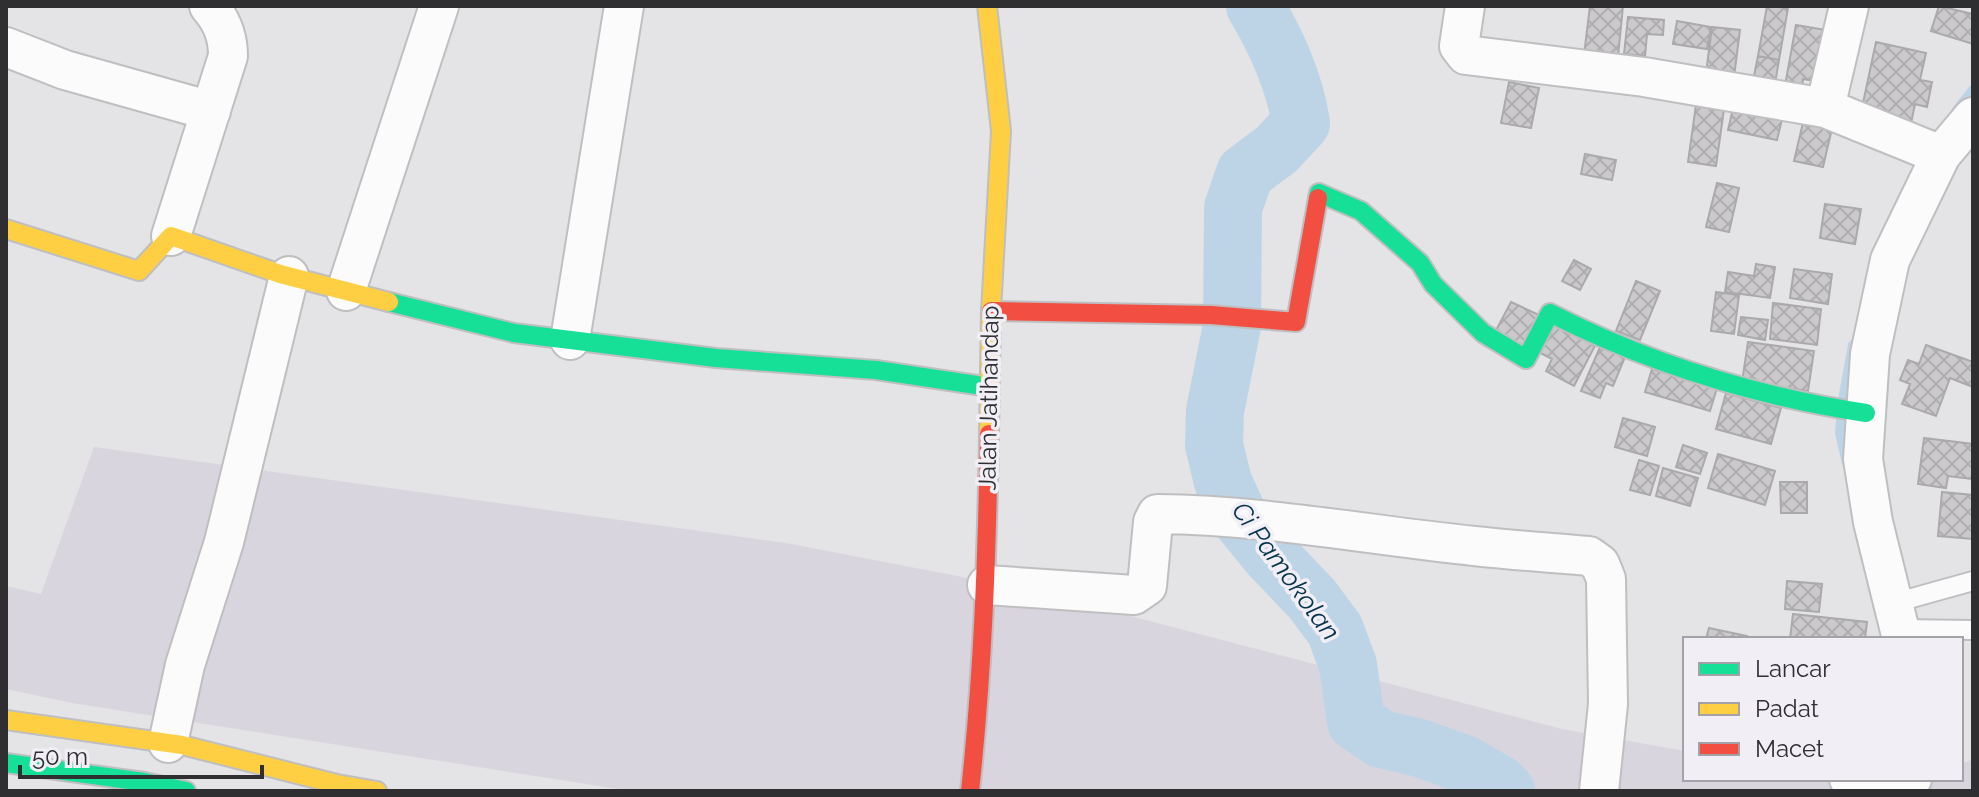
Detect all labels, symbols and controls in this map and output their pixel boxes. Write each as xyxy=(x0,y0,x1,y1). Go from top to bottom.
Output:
street label: Jalan Jatihandap xyxy=(972,305,1005,491)
water label: Ci Pamokolan xyxy=(1226,496,1346,646)
legend xyxy=(1683,637,1963,781)
text: Lancar xyxy=(1755,654,1831,683)
text: Padat xyxy=(1755,694,1819,723)
scale bar xyxy=(20,729,262,779)
text: Macet xyxy=(1755,734,1824,763)
text: 50 m xyxy=(32,742,88,771)

